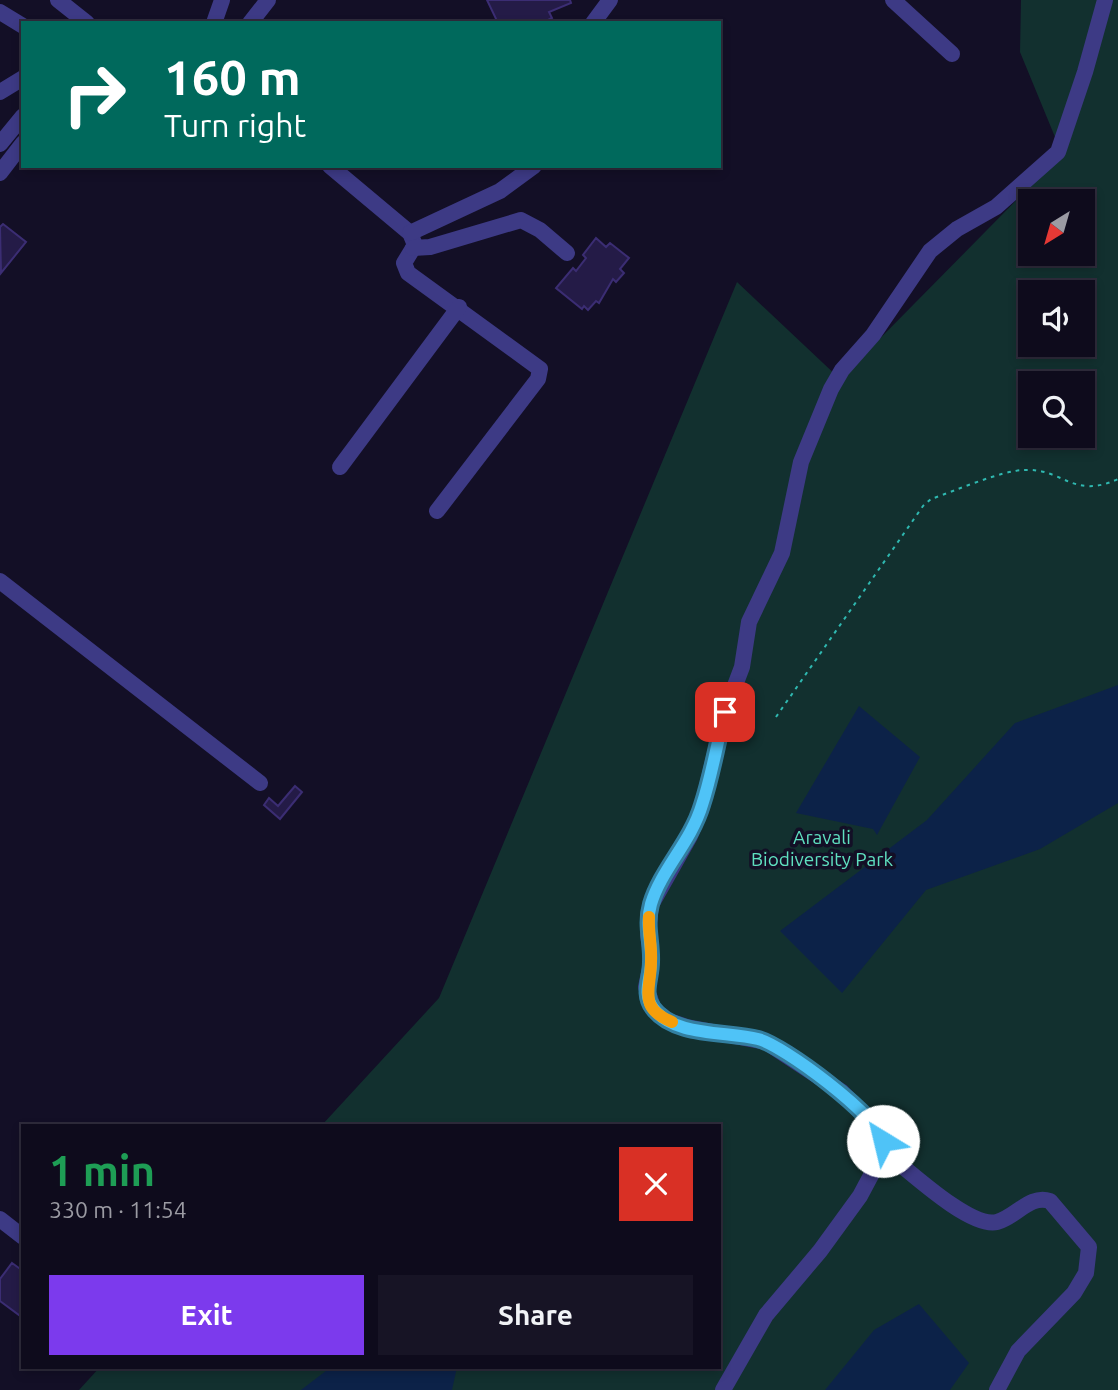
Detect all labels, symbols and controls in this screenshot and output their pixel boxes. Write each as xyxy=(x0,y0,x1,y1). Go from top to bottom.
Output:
icon: right xyxy=(49,49,140,140)
text: 160 m xyxy=(164,49,301,104)
text: Turn right xyxy=(164,107,306,143)
north arrow xyxy=(1018,189,1096,266)
map controls xyxy=(1018,189,1095,448)
button: sound xyxy=(1018,280,1095,357)
button: search xyxy=(1018,371,1095,448)
pin xyxy=(695,682,755,742)
icon: arrive xyxy=(706,693,744,731)
park label: Aravali Biodiversity Park xyxy=(751,826,893,870)
position arrow xyxy=(846,1104,920,1178)
text: 1 min xyxy=(49,1147,155,1194)
button: close xyxy=(619,1147,693,1221)
text: 330 m · 11:54 xyxy=(49,1197,187,1222)
button: Exit xyxy=(49,1275,364,1355)
button: Share xyxy=(378,1275,693,1355)

